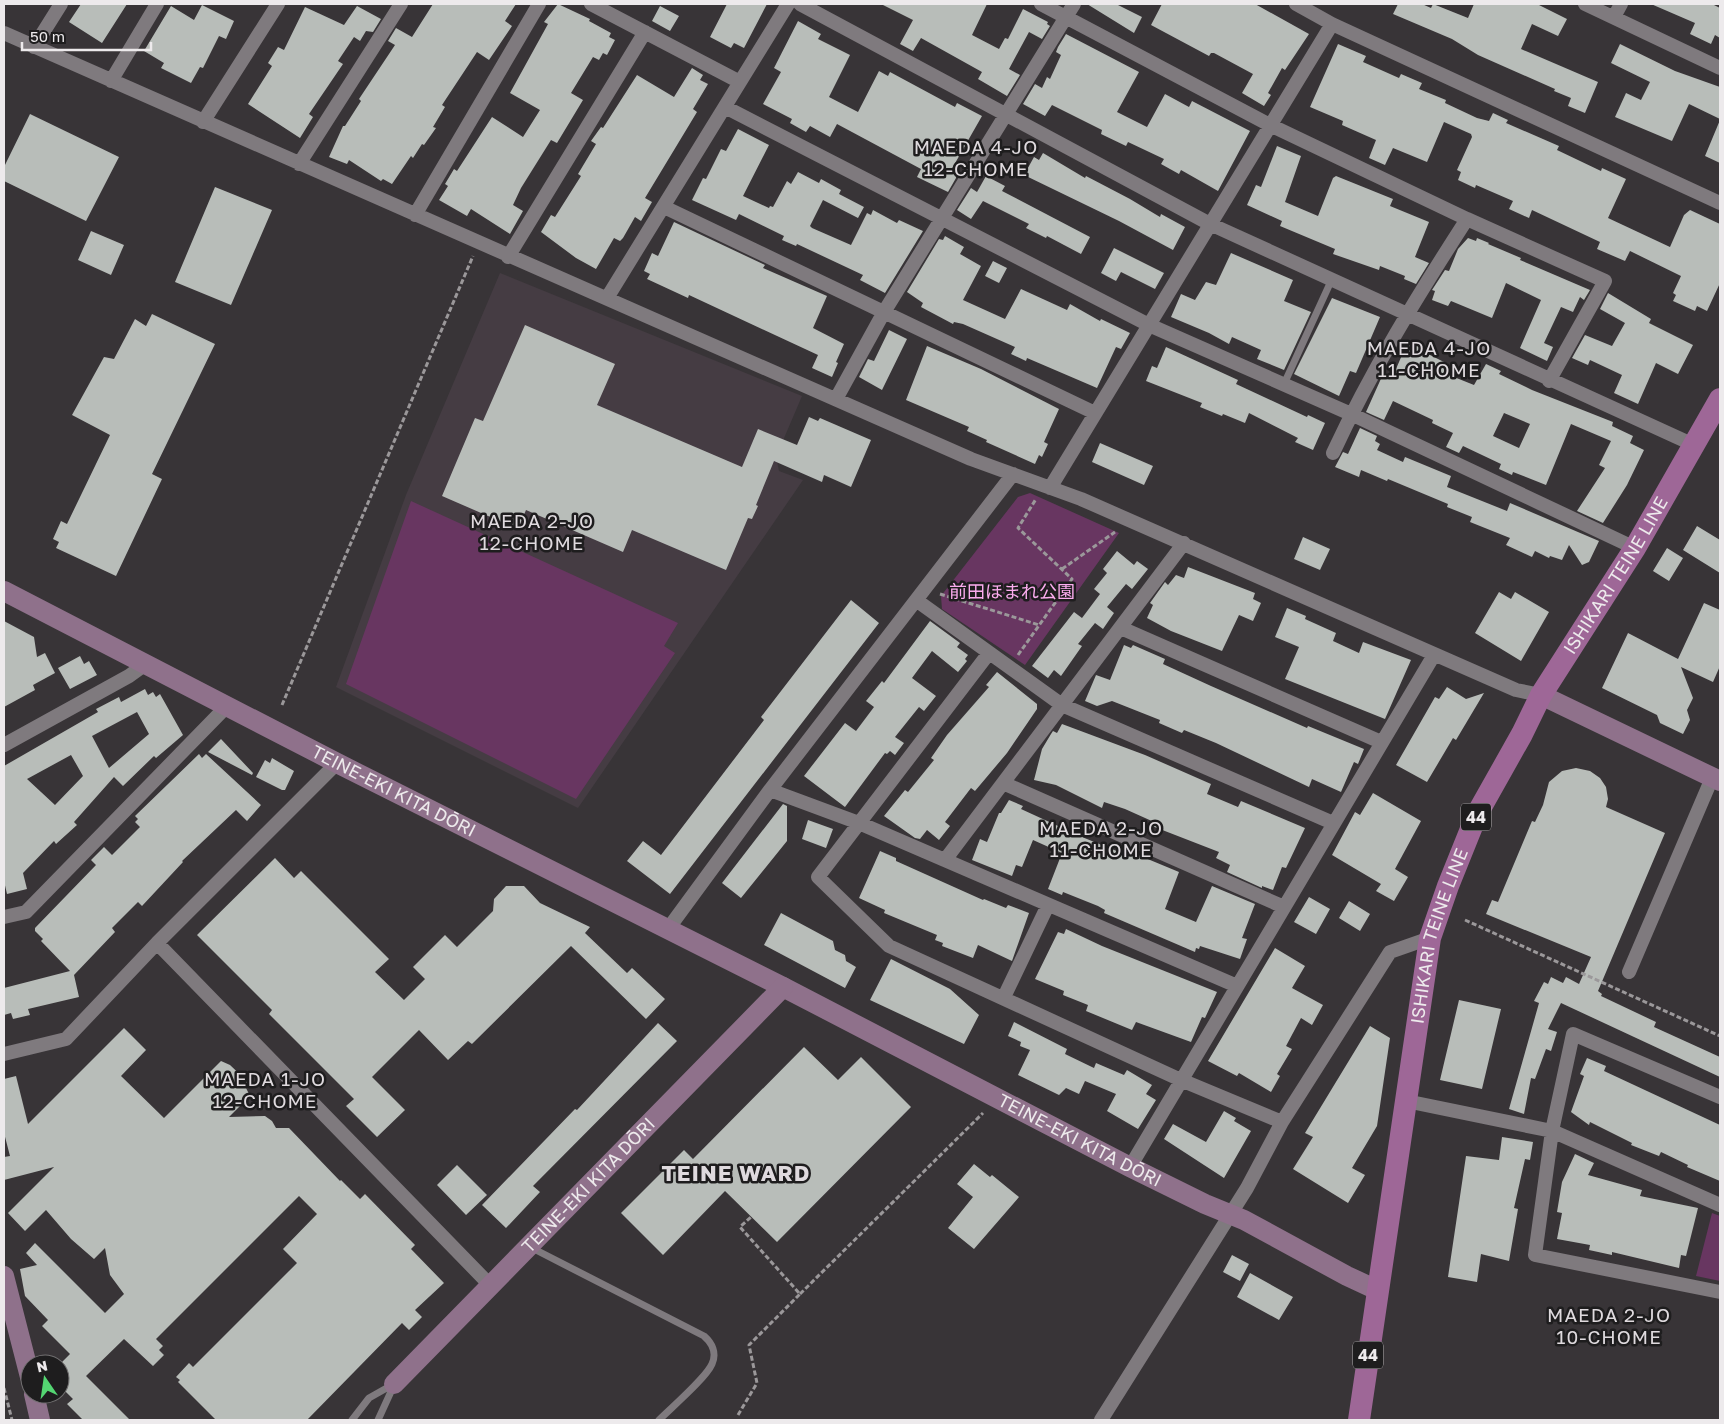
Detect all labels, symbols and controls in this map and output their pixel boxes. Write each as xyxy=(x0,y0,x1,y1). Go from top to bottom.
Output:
scale bar xyxy=(22,20,151,52)
text: 50 m xyxy=(30,27,65,45)
district label: MAEDA 4-JO 12-CHOME xyxy=(914,135,1038,180)
district label: MAEDA 4-JO 11-CHOME xyxy=(1367,336,1491,381)
street label: ISHIKARI TEINE LINE xyxy=(1558,492,1672,658)
district label: MAEDA 2-JO 12-CHOME xyxy=(470,509,594,554)
park label: 前田ほまれ公園 xyxy=(949,580,1075,602)
street label: TEINE-EKI KITA DŌRI xyxy=(308,740,480,841)
road number: 44 xyxy=(1461,804,1491,830)
district label: MAEDA 2-JO 11-CHOME xyxy=(1039,816,1163,861)
street label: ISHIKARI TEINE LINE xyxy=(1405,845,1472,1025)
district label: MAEDA 1-JO 12-CHOME xyxy=(204,1067,326,1112)
street label: TEINE-EKI KITA DŌRI xyxy=(995,1088,1166,1191)
street label: TEINE-EKI KITA DŌRI xyxy=(517,1112,659,1257)
district label: TEINE WARD xyxy=(662,1159,810,1186)
district label: MAEDA 2-JO 10-CHOME xyxy=(1547,1303,1671,1348)
road number: 44 xyxy=(1353,1342,1383,1368)
north arrow xyxy=(20,1354,70,1404)
text: N xyxy=(35,1356,49,1375)

